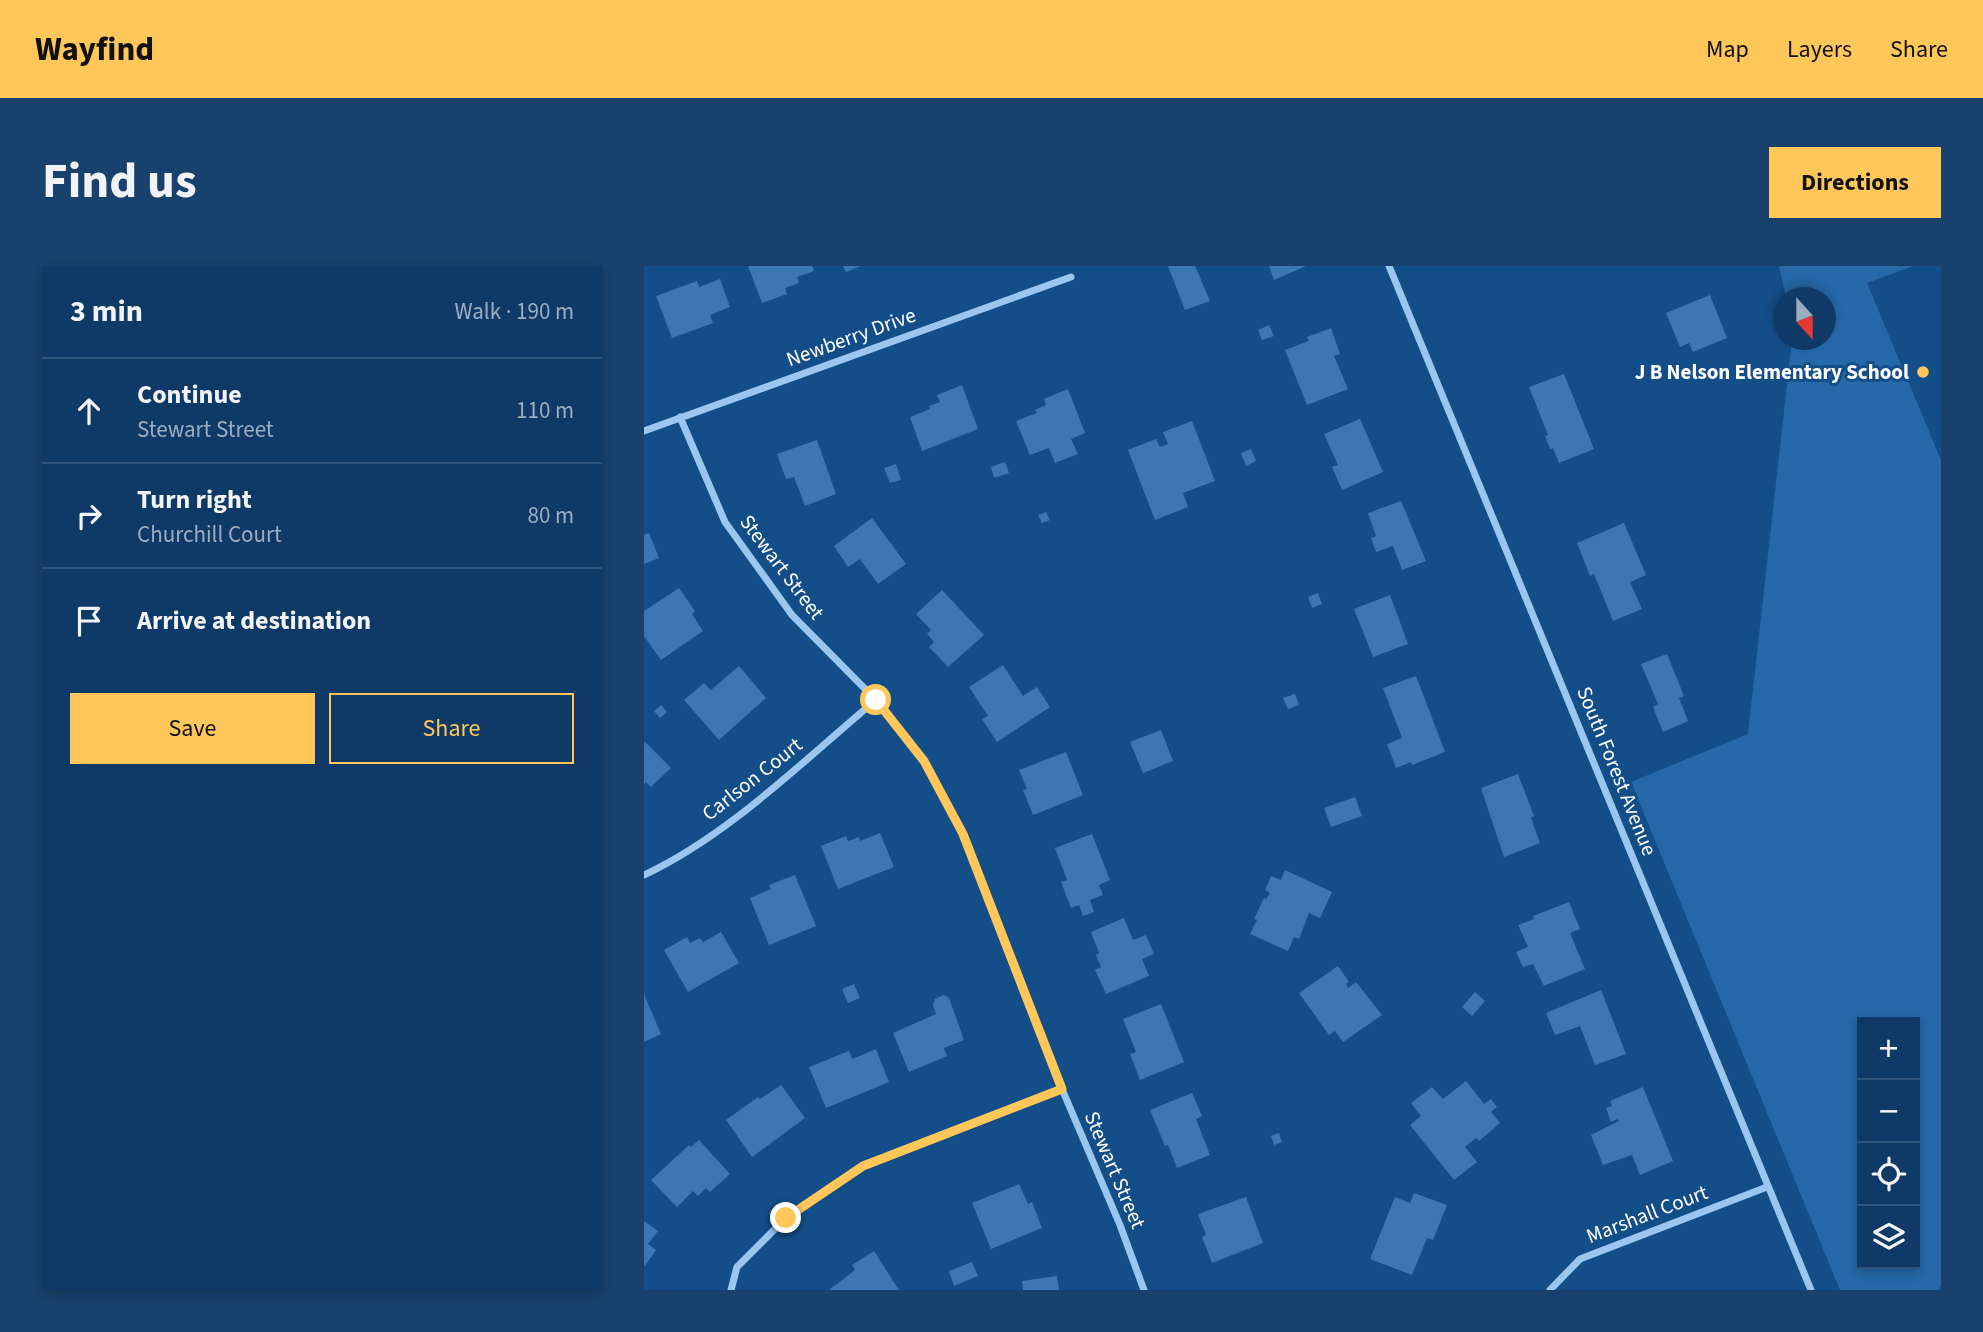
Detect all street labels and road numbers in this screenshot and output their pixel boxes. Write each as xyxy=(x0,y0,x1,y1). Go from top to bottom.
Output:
street label: Newberry Drive xyxy=(782,300,920,374)
street label: Stewart Street xyxy=(732,508,832,626)
street label: South Forest Avenue xyxy=(1569,682,1665,860)
street label: Carlson Court xyxy=(695,730,809,828)
street label: Stewart Street xyxy=(1077,1107,1153,1233)
street label: Marshall Court xyxy=(1582,1177,1712,1251)

